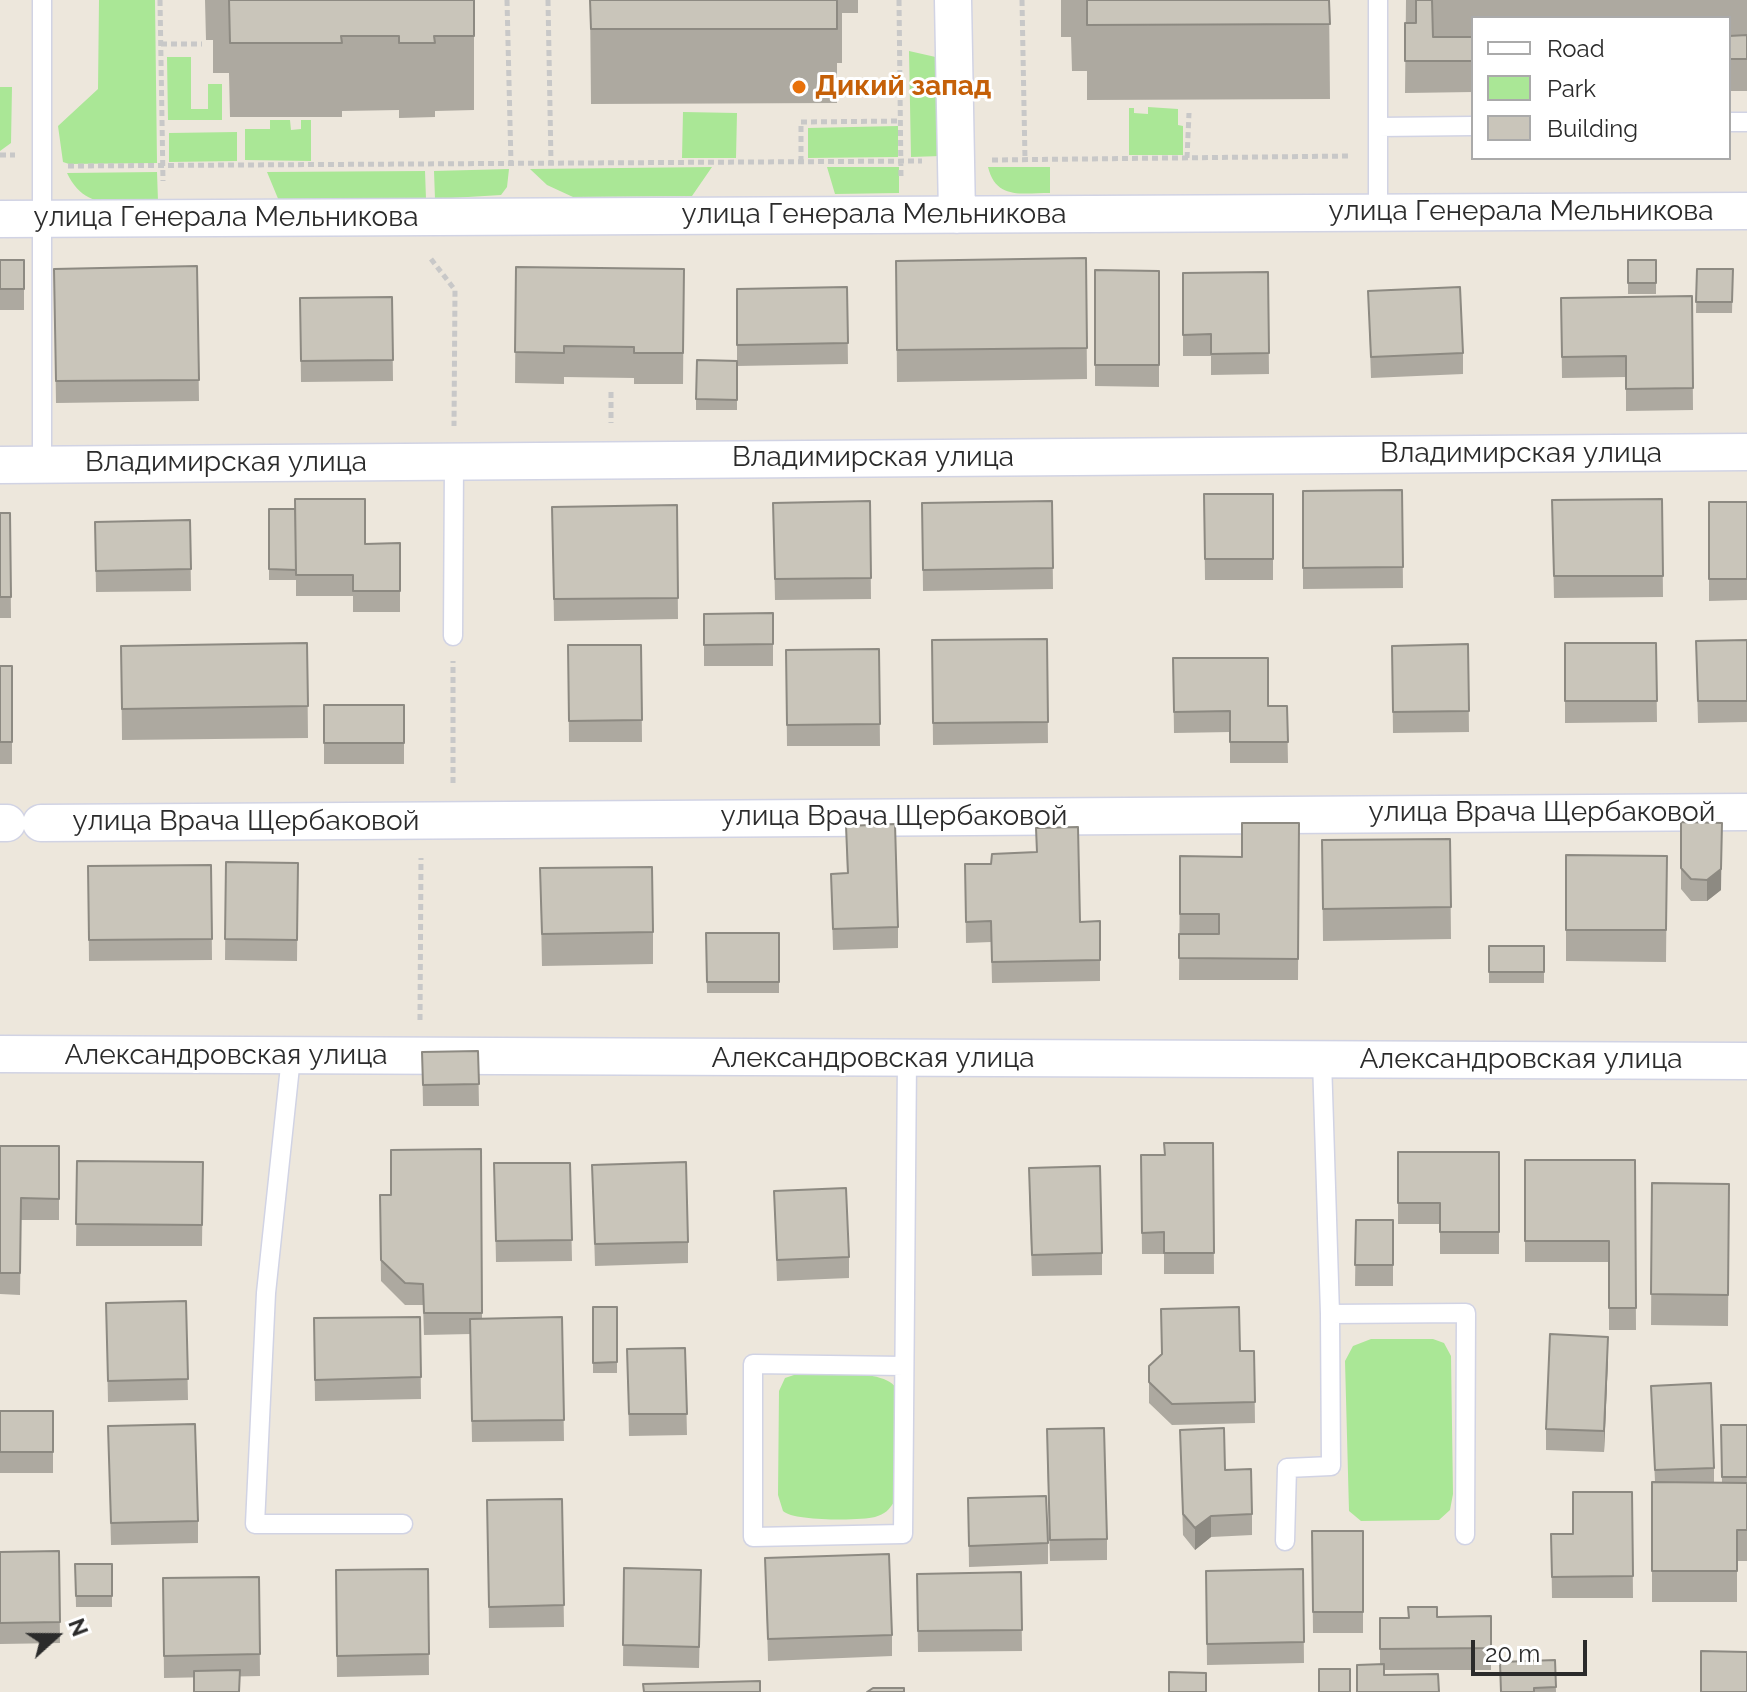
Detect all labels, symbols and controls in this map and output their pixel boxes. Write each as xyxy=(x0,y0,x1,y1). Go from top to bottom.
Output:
legend xyxy=(1471,16,1731,160)
text: Road xyxy=(1547,34,1605,63)
place label: Дикий запад xyxy=(815,70,992,104)
text: Park xyxy=(1547,74,1596,103)
marker: Дикий запад xyxy=(790,78,808,96)
text: Building xyxy=(1547,114,1638,143)
street label: улица Генерала Мельникова xyxy=(1329,195,1713,229)
street label: улица Генерала Мельникова xyxy=(682,198,1066,232)
street label: улица Генерала Мельникова xyxy=(34,201,418,235)
street label: Владимирская улица xyxy=(1380,437,1662,471)
street label: Владимирская улица xyxy=(732,441,1014,475)
street label: Владимирская улица xyxy=(85,446,367,480)
street label: улица Врача Щербаковой xyxy=(1369,796,1715,830)
street label: улица Врача Щербаковой xyxy=(721,800,1067,834)
street label: улица Врача Щербаковой xyxy=(73,805,419,839)
street label: Александровская улица xyxy=(64,1039,388,1073)
street label: Александровская улица xyxy=(711,1042,1035,1076)
street label: Александровская улица xyxy=(1359,1043,1683,1077)
north arrow xyxy=(16,1596,96,1676)
text: N xyxy=(63,1615,94,1640)
scale bar xyxy=(1475,1624,1591,1674)
text: 20 m xyxy=(1485,1639,1540,1668)

